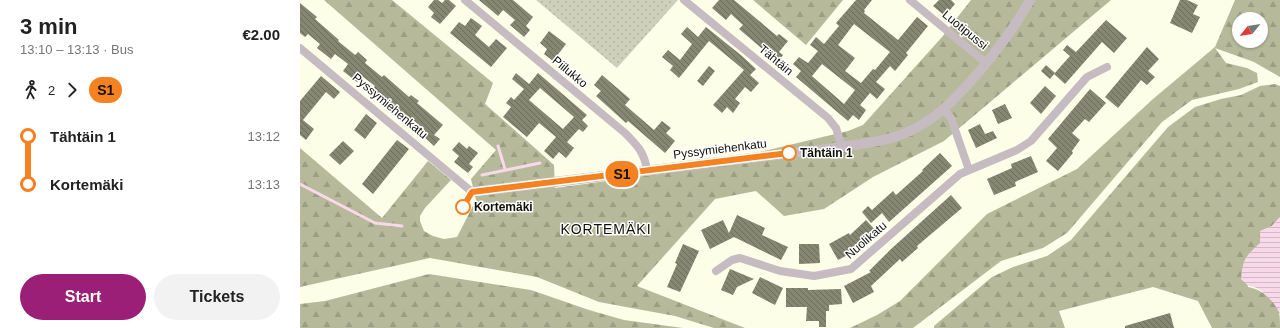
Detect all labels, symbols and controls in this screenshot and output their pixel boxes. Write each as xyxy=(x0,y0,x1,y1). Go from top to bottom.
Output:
street label: Luotipussi xyxy=(940,8,990,52)
north arrow xyxy=(1232,12,1268,48)
map controls xyxy=(1232,12,1268,48)
text: 3 min xyxy=(20,14,77,39)
text: €2.00 xyxy=(242,26,280,43)
text: 13:10 – 13:13 · Bus xyxy=(20,42,133,57)
street label: Tähtäin xyxy=(756,42,796,78)
street label: Piilukko xyxy=(550,53,591,91)
street label: Pyssymiehenkatu xyxy=(349,70,431,142)
icon: walk xyxy=(20,79,42,101)
icon: forward xyxy=(61,79,83,101)
text: S1 xyxy=(97,82,114,98)
text: 2 xyxy=(48,83,55,98)
text: Tähtäin 1 xyxy=(50,128,116,145)
text: 13:12 xyxy=(247,129,280,144)
street label: Pyssymiehenkatu xyxy=(672,136,768,162)
marker: Tähtäin 1 xyxy=(781,145,797,161)
place label: Tähtäin 1 xyxy=(800,146,853,160)
line badge: S1 xyxy=(604,161,640,187)
text: S1 xyxy=(613,166,631,182)
text: Kortemäki xyxy=(50,176,123,193)
text: 13:13 xyxy=(247,177,280,192)
marker: Kortemäki xyxy=(455,199,471,215)
place label: Kortemäki xyxy=(474,200,533,214)
street label: Nuolikatu xyxy=(843,218,889,262)
district label: KORTEMÄKI xyxy=(560,221,652,237)
button: Start xyxy=(20,274,146,320)
button: Tickets xyxy=(154,274,280,320)

